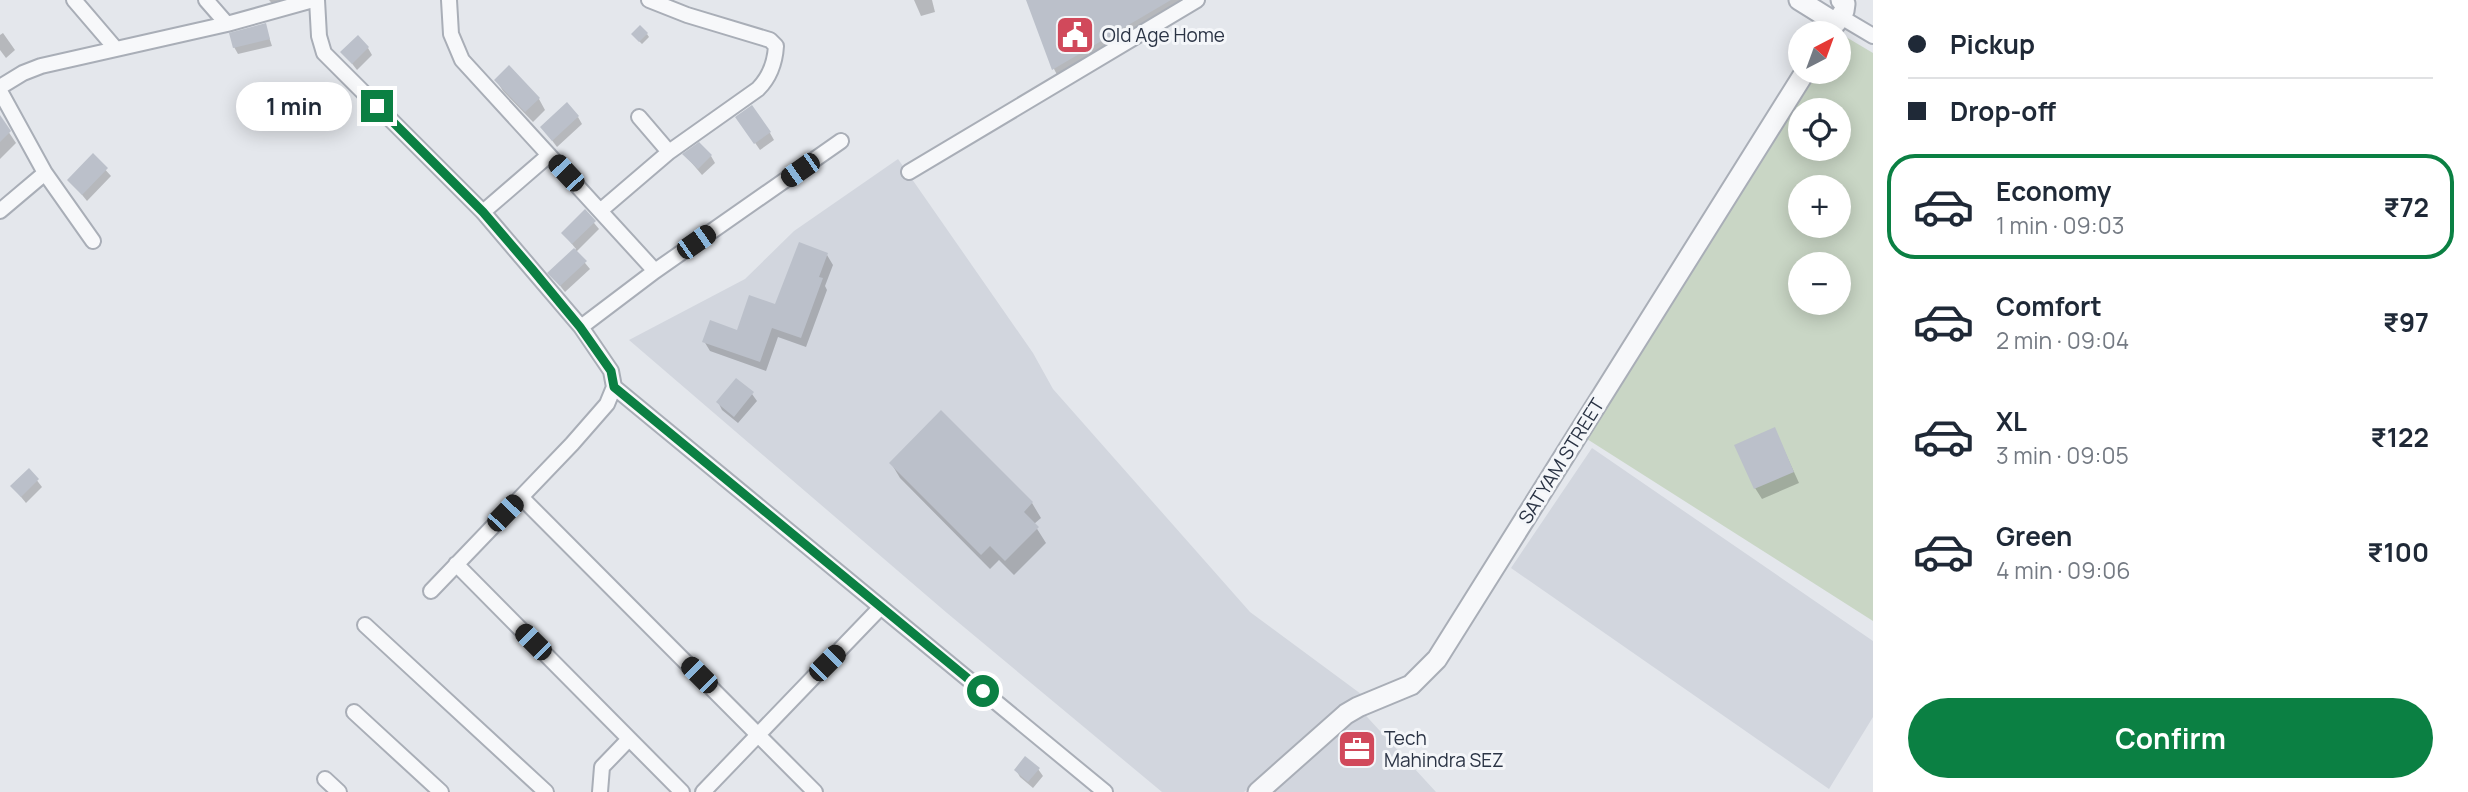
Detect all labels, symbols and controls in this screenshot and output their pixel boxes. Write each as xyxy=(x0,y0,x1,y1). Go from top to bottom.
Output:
public building icon: Old Age Home xyxy=(1054,14,1096,56)
north arrow xyxy=(1788,21,1852,84)
map controls xyxy=(1788,21,1851,315)
place label: Old Age Home xyxy=(1102,22,1225,48)
text: Pickup xyxy=(1950,26,2035,62)
callout: 1 min xyxy=(237,82,352,130)
text: 1 min xyxy=(266,90,322,122)
route end xyxy=(361,90,393,122)
text: Drop-off xyxy=(1950,93,2056,129)
button: locate xyxy=(1788,98,1851,161)
car xyxy=(777,149,824,191)
car xyxy=(544,150,589,196)
text: Economy xyxy=(1996,173,2111,209)
button: + xyxy=(1788,175,1851,238)
icon: car xyxy=(1912,175,1975,238)
text: ₹72 xyxy=(2384,189,2429,225)
text: 1 min · 09:03 xyxy=(1996,209,2124,241)
car xyxy=(673,221,720,263)
button: − xyxy=(1788,252,1851,315)
text: Comfort xyxy=(1996,288,2102,324)
icon: car xyxy=(1912,290,1975,353)
text: ₹97 xyxy=(2383,304,2429,340)
text: 2 min · 09:04 xyxy=(1996,324,2129,356)
street label: SATYAM STREET xyxy=(1512,393,1610,529)
text: XL xyxy=(1996,403,2027,439)
icon: car xyxy=(1912,405,1975,468)
text: ₹122 xyxy=(2371,419,2429,455)
text: 3 min · 09:05 xyxy=(1996,439,2129,471)
car xyxy=(483,491,528,535)
text: Green xyxy=(1996,518,2072,554)
icon: car xyxy=(1912,520,1975,583)
text: ₹100 xyxy=(2367,534,2429,570)
text: 4 min · 09:06 xyxy=(1996,554,2131,586)
car xyxy=(511,620,556,664)
car xyxy=(805,641,850,685)
car xyxy=(677,653,722,697)
route start xyxy=(967,675,999,707)
button: Confirm xyxy=(1908,698,2433,778)
place label: Tech Mahindra SEZ xyxy=(1384,725,1504,773)
office icon: Tech Mahindra SEZ xyxy=(1336,728,1378,770)

